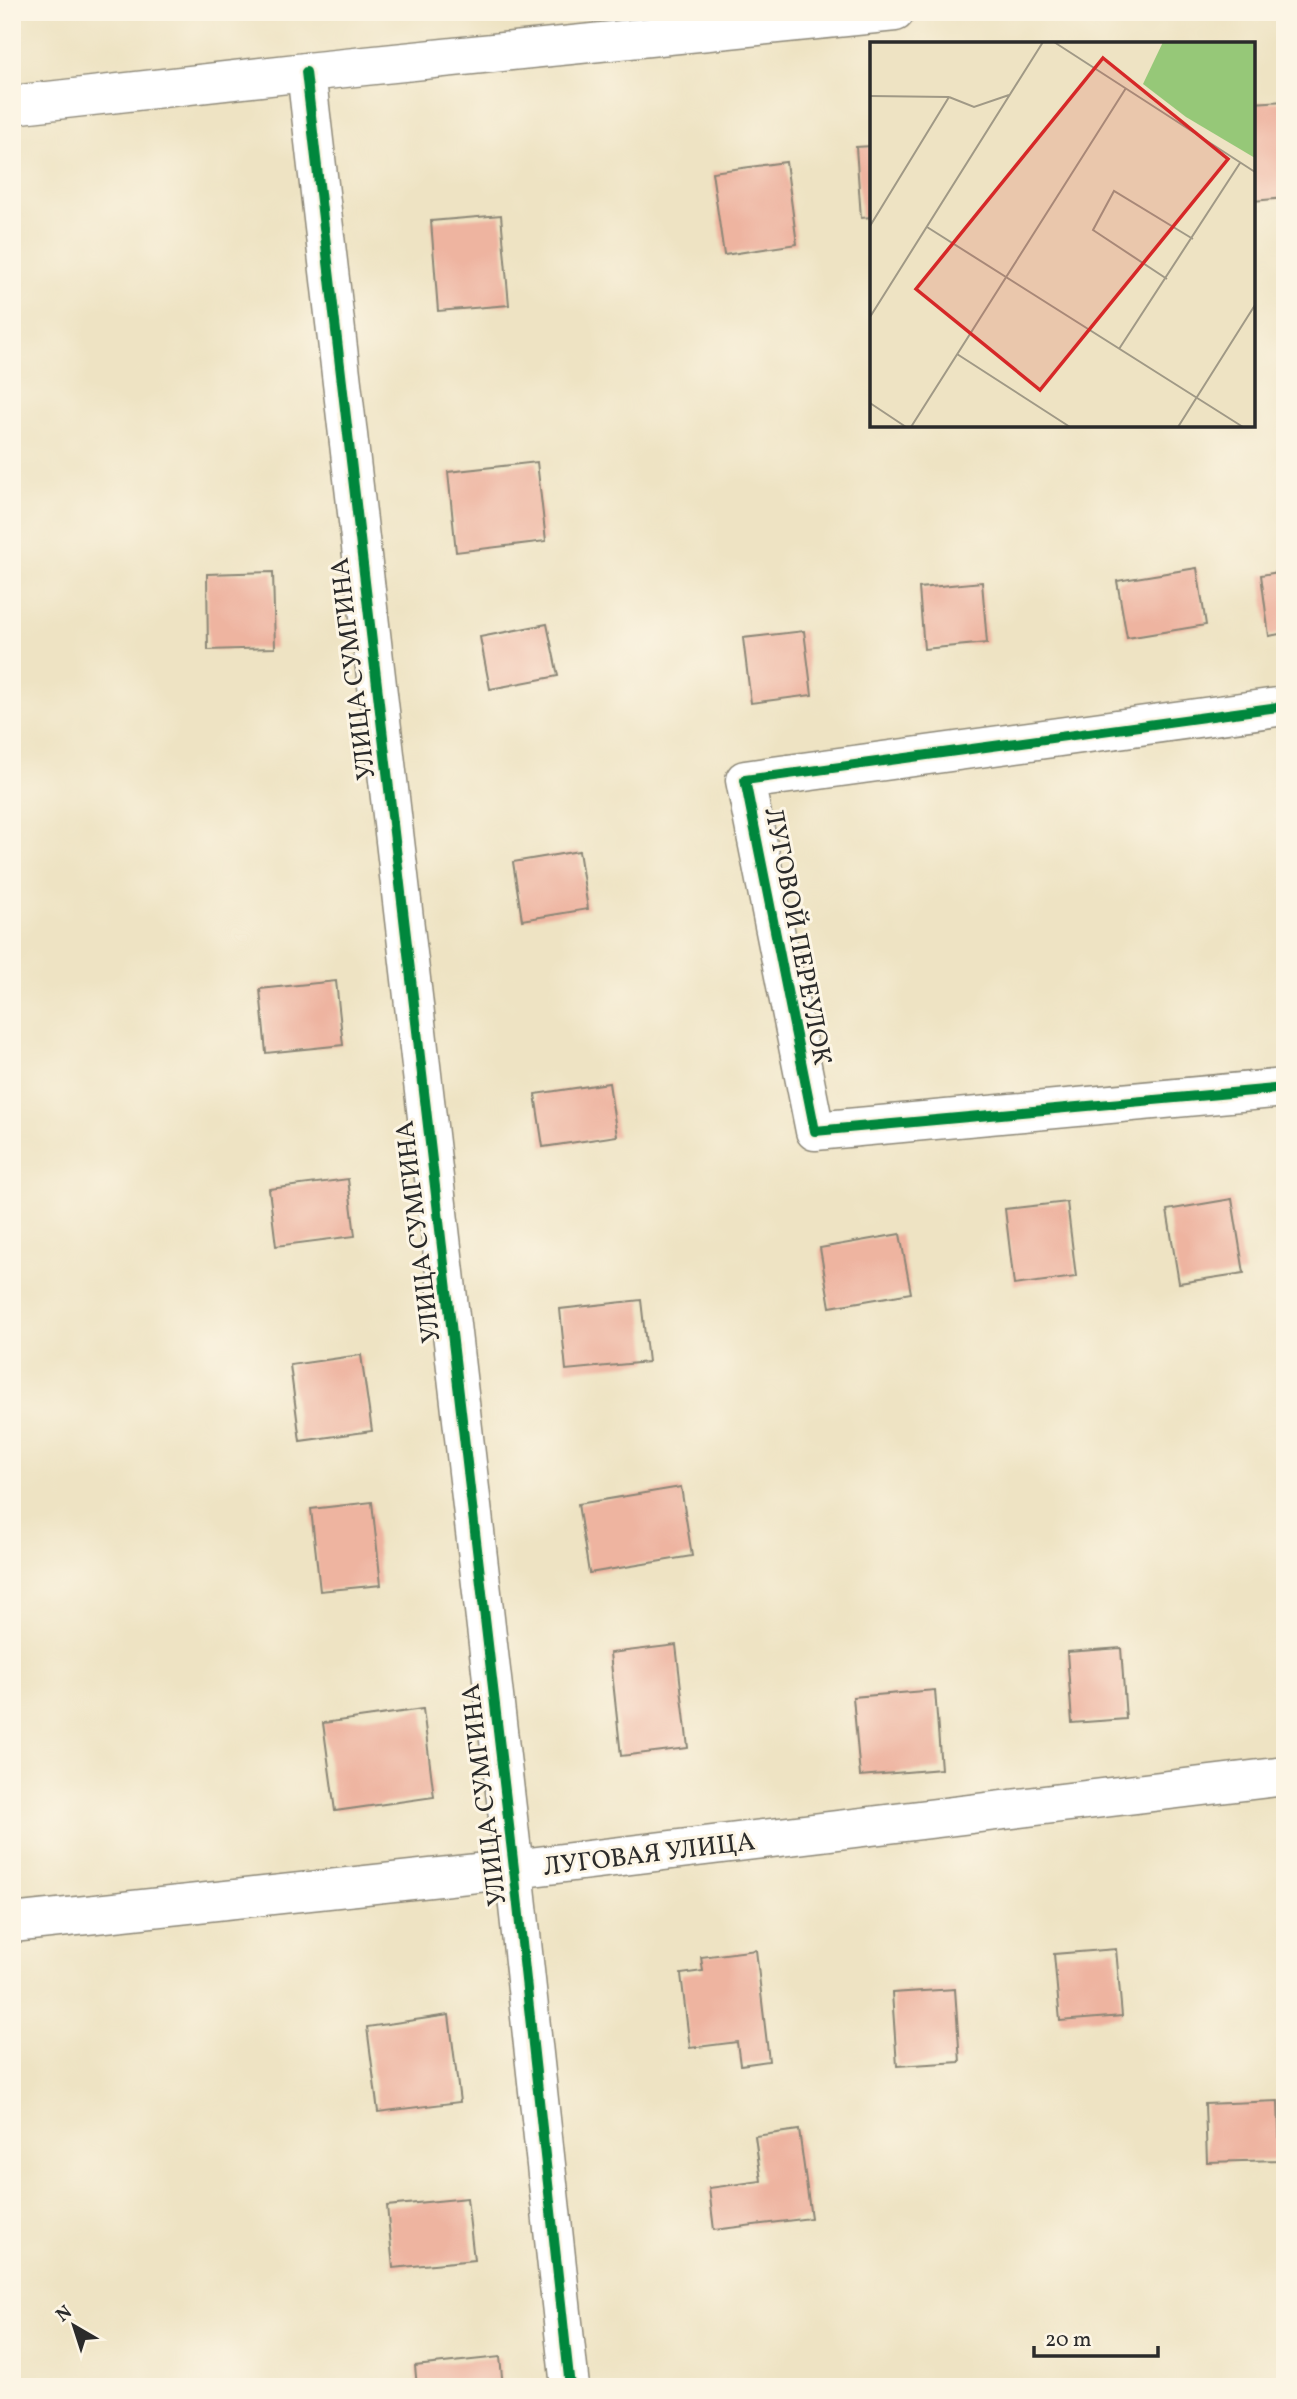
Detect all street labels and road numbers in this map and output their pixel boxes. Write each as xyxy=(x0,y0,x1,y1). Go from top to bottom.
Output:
street label: УЛИЦА СУМГИНА xyxy=(322,555,386,782)
street label: ЛУГОВОЙ ПЕРЕУЛОК xyxy=(754,805,840,1069)
street label: УЛИЦА СУМГИНА xyxy=(387,1118,451,1345)
street label: УЛИЦА СУМГИНА xyxy=(453,1681,517,1908)
street label: ЛУГОВАЯ УЛИЦА xyxy=(541,1824,757,1886)

